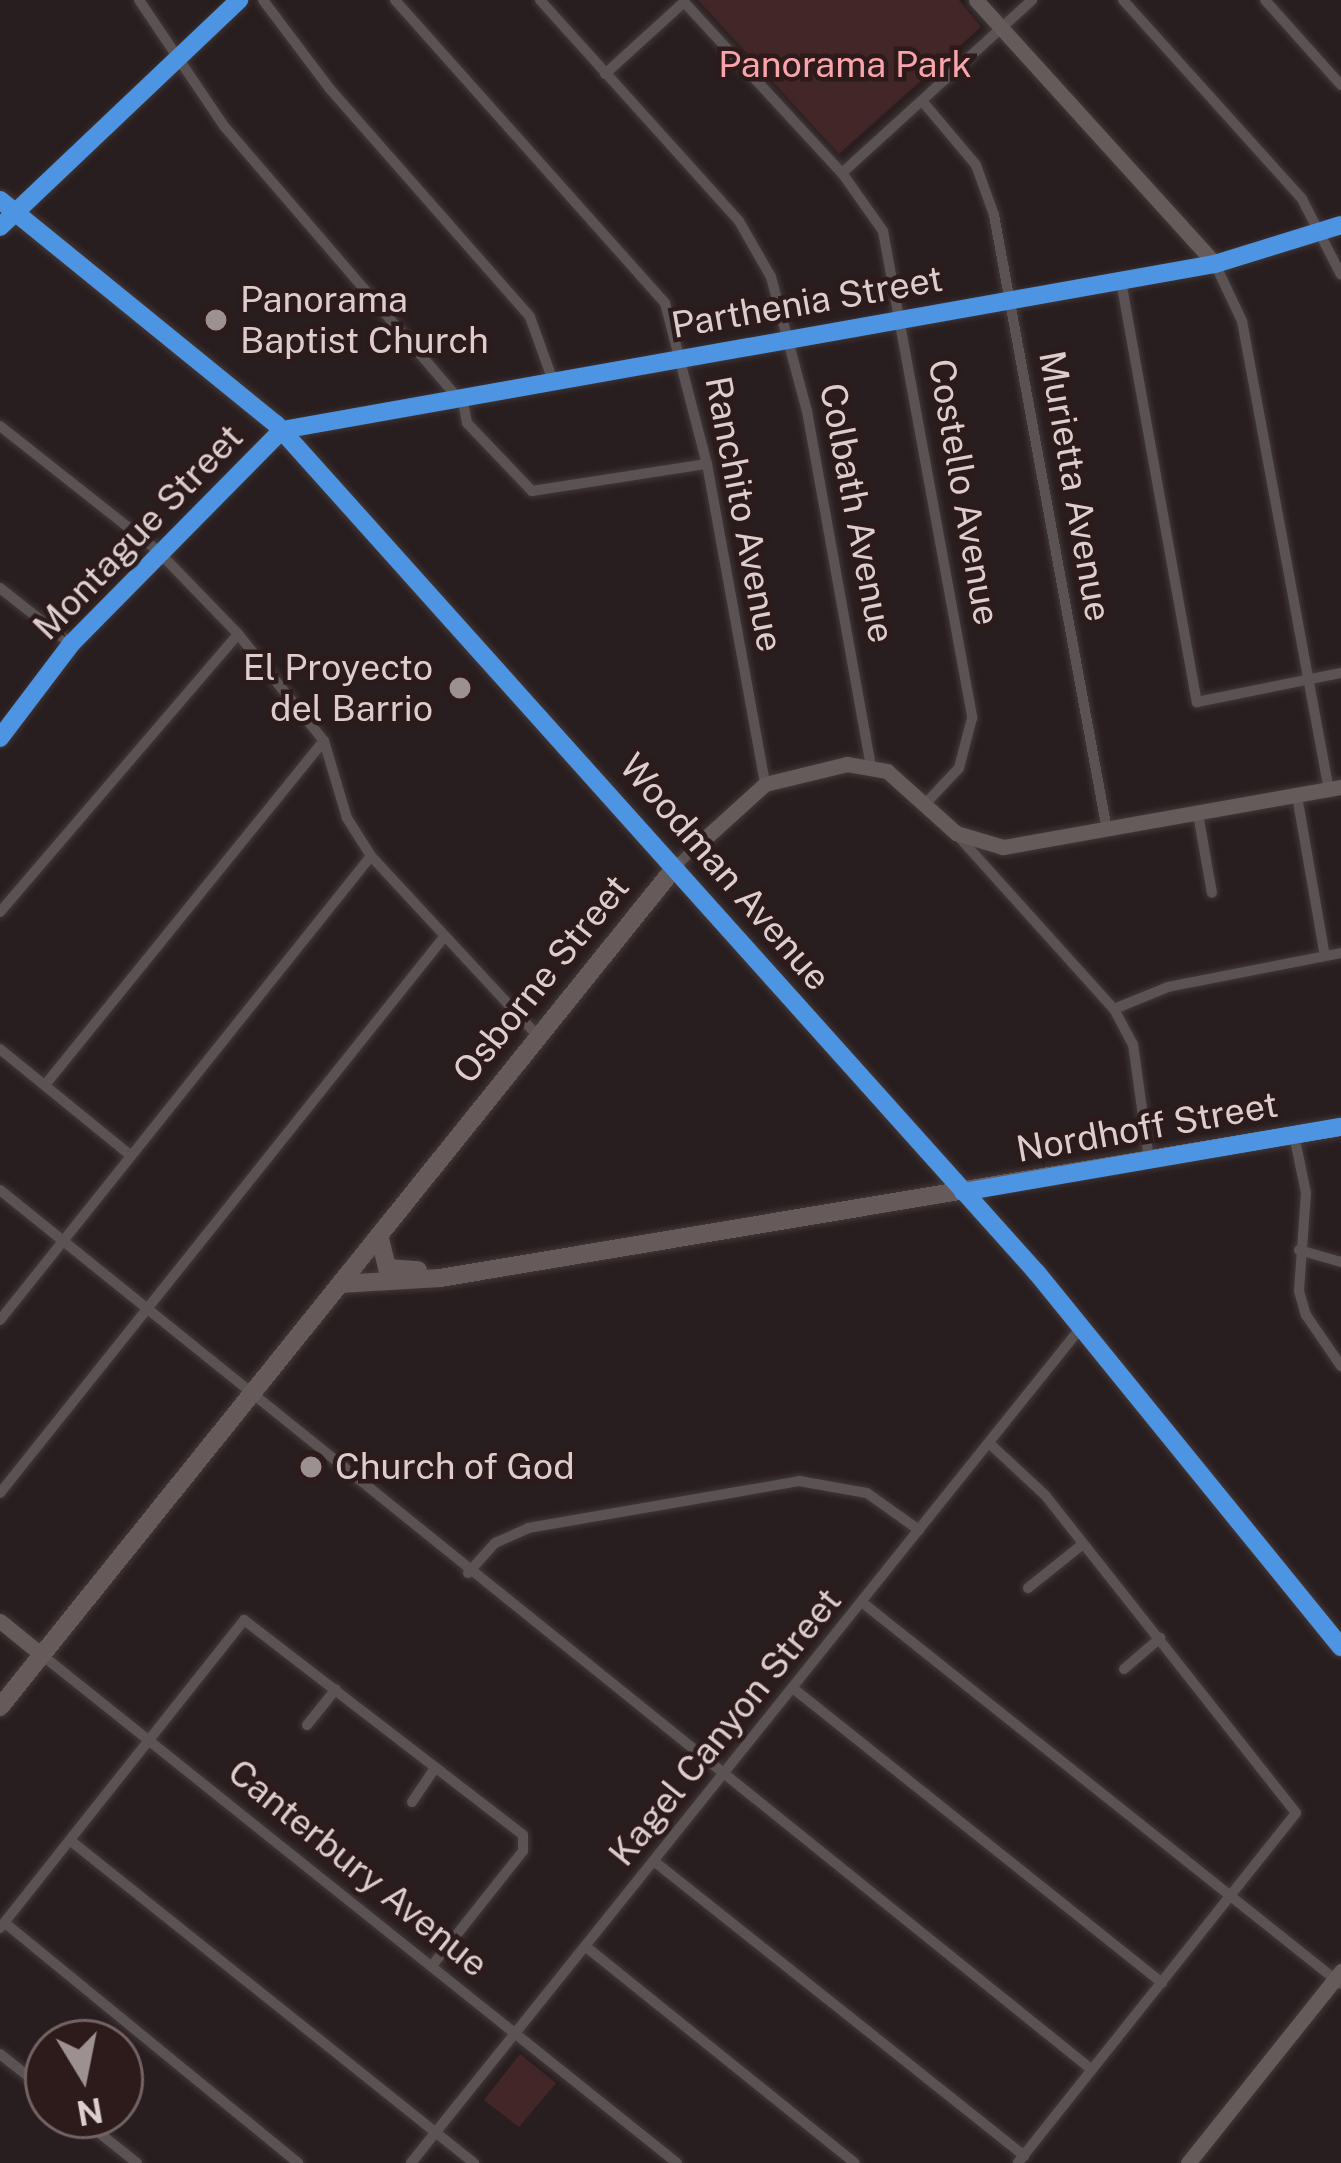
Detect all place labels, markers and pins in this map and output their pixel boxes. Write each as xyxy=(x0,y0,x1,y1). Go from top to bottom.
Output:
place label: Panorama Baptist Church xyxy=(240,277,489,362)
marker: Panorama Baptist Church xyxy=(203,307,229,333)
place label: El Proyecto del Barrio xyxy=(243,645,433,730)
marker: El Proyecto del Barrio xyxy=(444,672,476,704)
place label: Church of God xyxy=(335,1445,575,1489)
marker: Church of God xyxy=(298,1454,324,1480)

